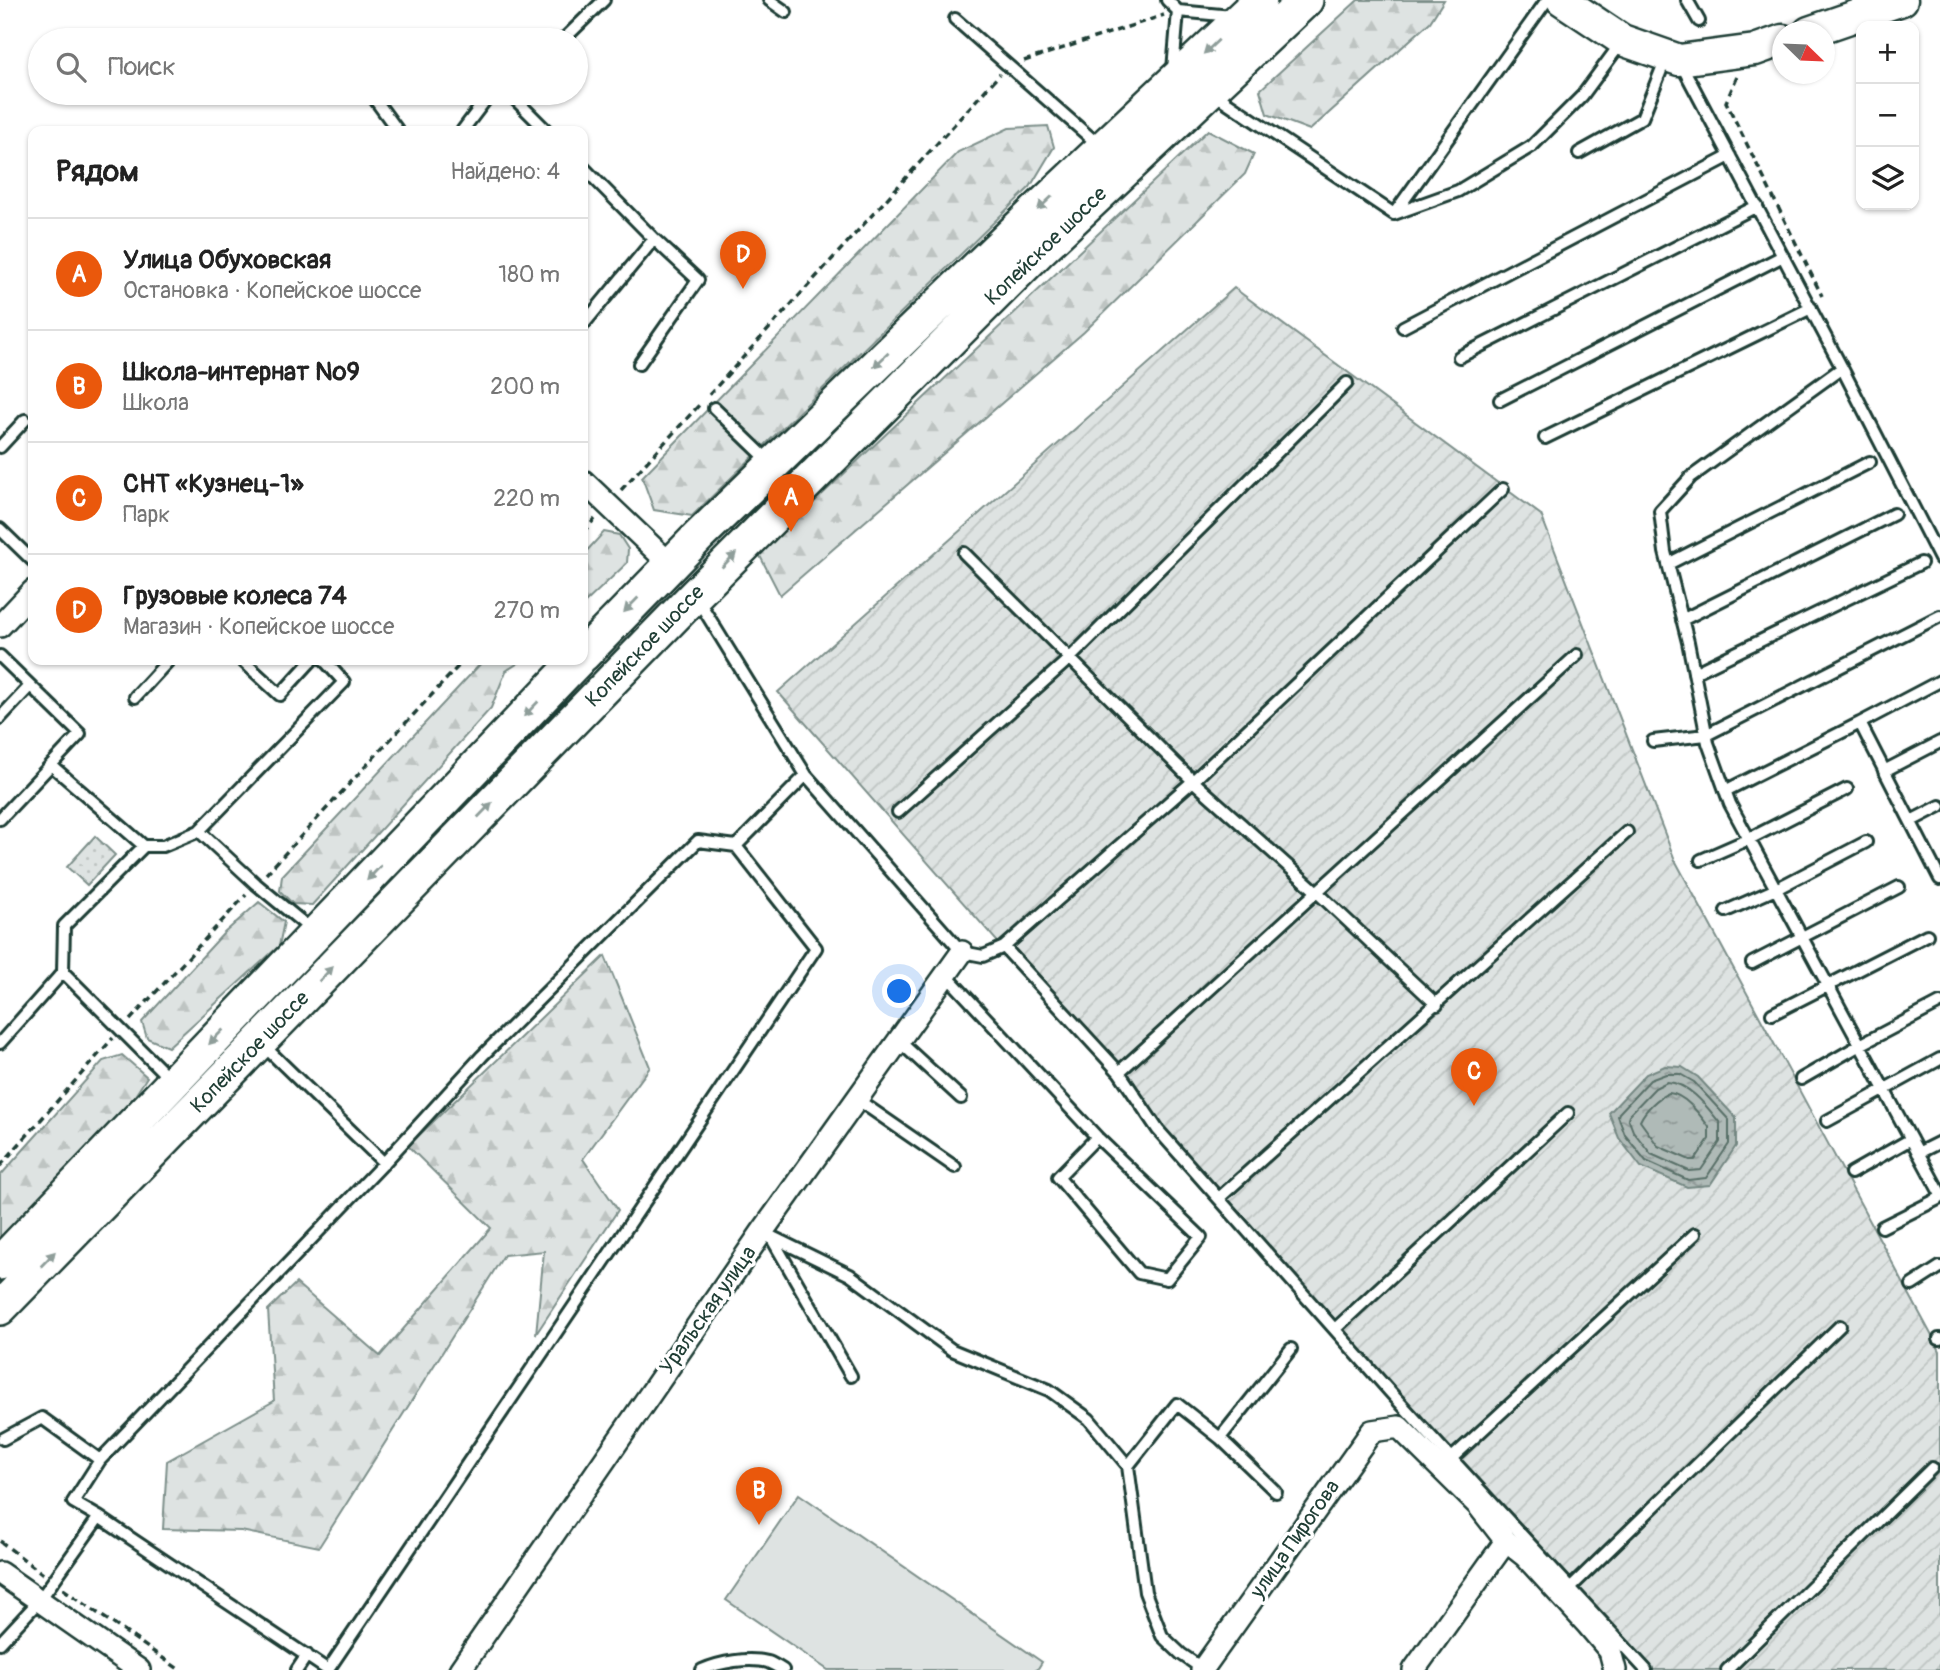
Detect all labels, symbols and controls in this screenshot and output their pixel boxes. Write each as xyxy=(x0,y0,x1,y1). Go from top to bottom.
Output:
north arrow xyxy=(1772,21,1835,84)
map controls xyxy=(1856,21,1919,210)
button: + xyxy=(1856,21,1919,84)
search box xyxy=(28,28,588,105)
one-way arrow xyxy=(1202,38,1219,55)
icon: search xyxy=(52,48,90,86)
text: Поиск xyxy=(108,51,176,83)
button: − xyxy=(1856,84,1919,147)
button: layers xyxy=(1856,147,1919,210)
text: Рядом xyxy=(56,153,139,190)
text: Найдено: 4 xyxy=(450,157,560,186)
street label: Копейское шоссе xyxy=(979,180,1113,311)
one-way arrow xyxy=(1037,194,1054,210)
pin: D xyxy=(720,231,766,289)
text: Улица Обуховская xyxy=(123,244,331,276)
text: A xyxy=(72,260,86,289)
text: 180 m xyxy=(498,260,560,289)
text: Остановка · Копейское шоссе xyxy=(123,276,421,305)
one-way arrow xyxy=(873,352,890,368)
text: Школа-интернат №9 xyxy=(123,356,360,388)
text: B xyxy=(72,372,86,401)
text: 200 m xyxy=(490,372,560,401)
text: Школа xyxy=(123,388,189,417)
text: СНТ «Кузнец-1» xyxy=(123,468,304,500)
pin: A xyxy=(768,474,814,532)
text: C xyxy=(72,484,86,513)
text: 220 m xyxy=(493,484,560,513)
text: Парк xyxy=(123,500,170,529)
one-way arrow xyxy=(721,552,737,569)
street label: Копейское шоссе xyxy=(580,579,711,713)
text: Грузовые колеса 74 xyxy=(123,580,347,612)
text: D xyxy=(72,596,86,625)
text: 270 m xyxy=(494,596,560,625)
one-way arrow xyxy=(623,596,639,613)
text: Магазин · Копейское шоссе xyxy=(123,612,394,641)
one-way arrow xyxy=(524,700,540,717)
one-way arrow xyxy=(476,802,493,819)
one-way arrow xyxy=(365,865,382,882)
one-way arrow xyxy=(318,965,335,982)
your location xyxy=(882,974,916,1008)
street label: Копейское шоссе xyxy=(185,985,316,1119)
one-way arrow xyxy=(208,1028,224,1045)
pin: C xyxy=(1451,1048,1497,1106)
street label: Уральская улица xyxy=(654,1240,762,1380)
one-way arrow xyxy=(39,1251,56,1268)
pin: B xyxy=(736,1467,782,1525)
street label: улица Пирогова xyxy=(1244,1475,1346,1604)

